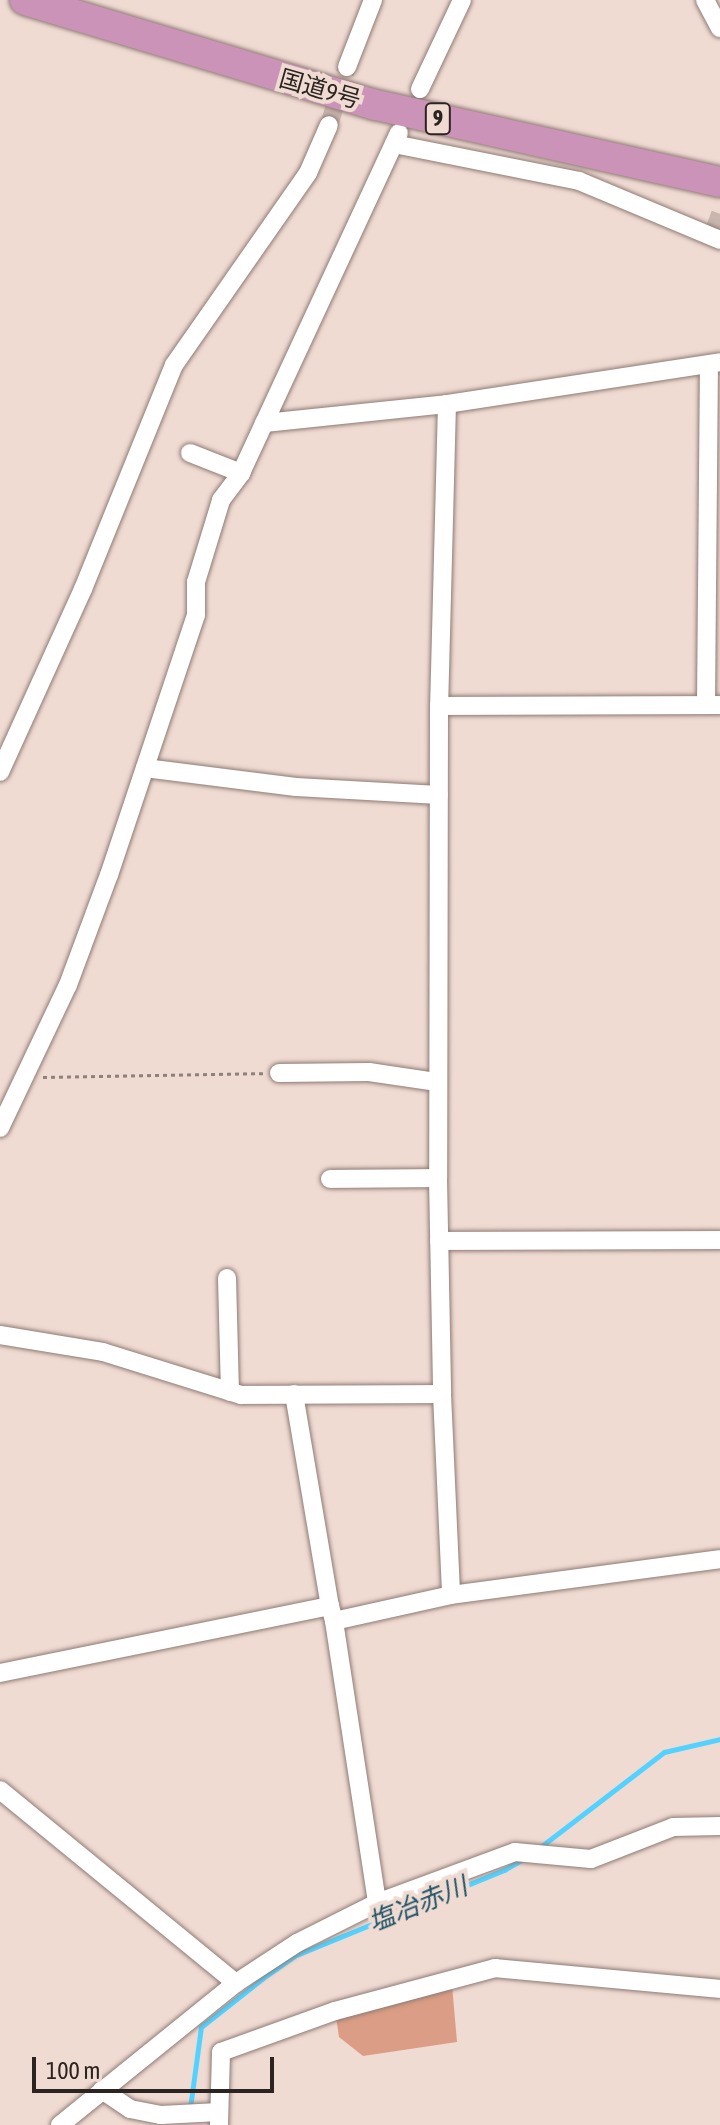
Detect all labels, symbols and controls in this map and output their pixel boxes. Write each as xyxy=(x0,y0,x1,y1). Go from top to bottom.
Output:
street label: 国道9号 xyxy=(276,64,364,114)
road number: 9 xyxy=(424,101,452,137)
water label: 塩冶赤川 xyxy=(364,1871,472,1939)
scale bar xyxy=(36,2041,278,2091)
text: 100 m xyxy=(46,2057,100,2084)

